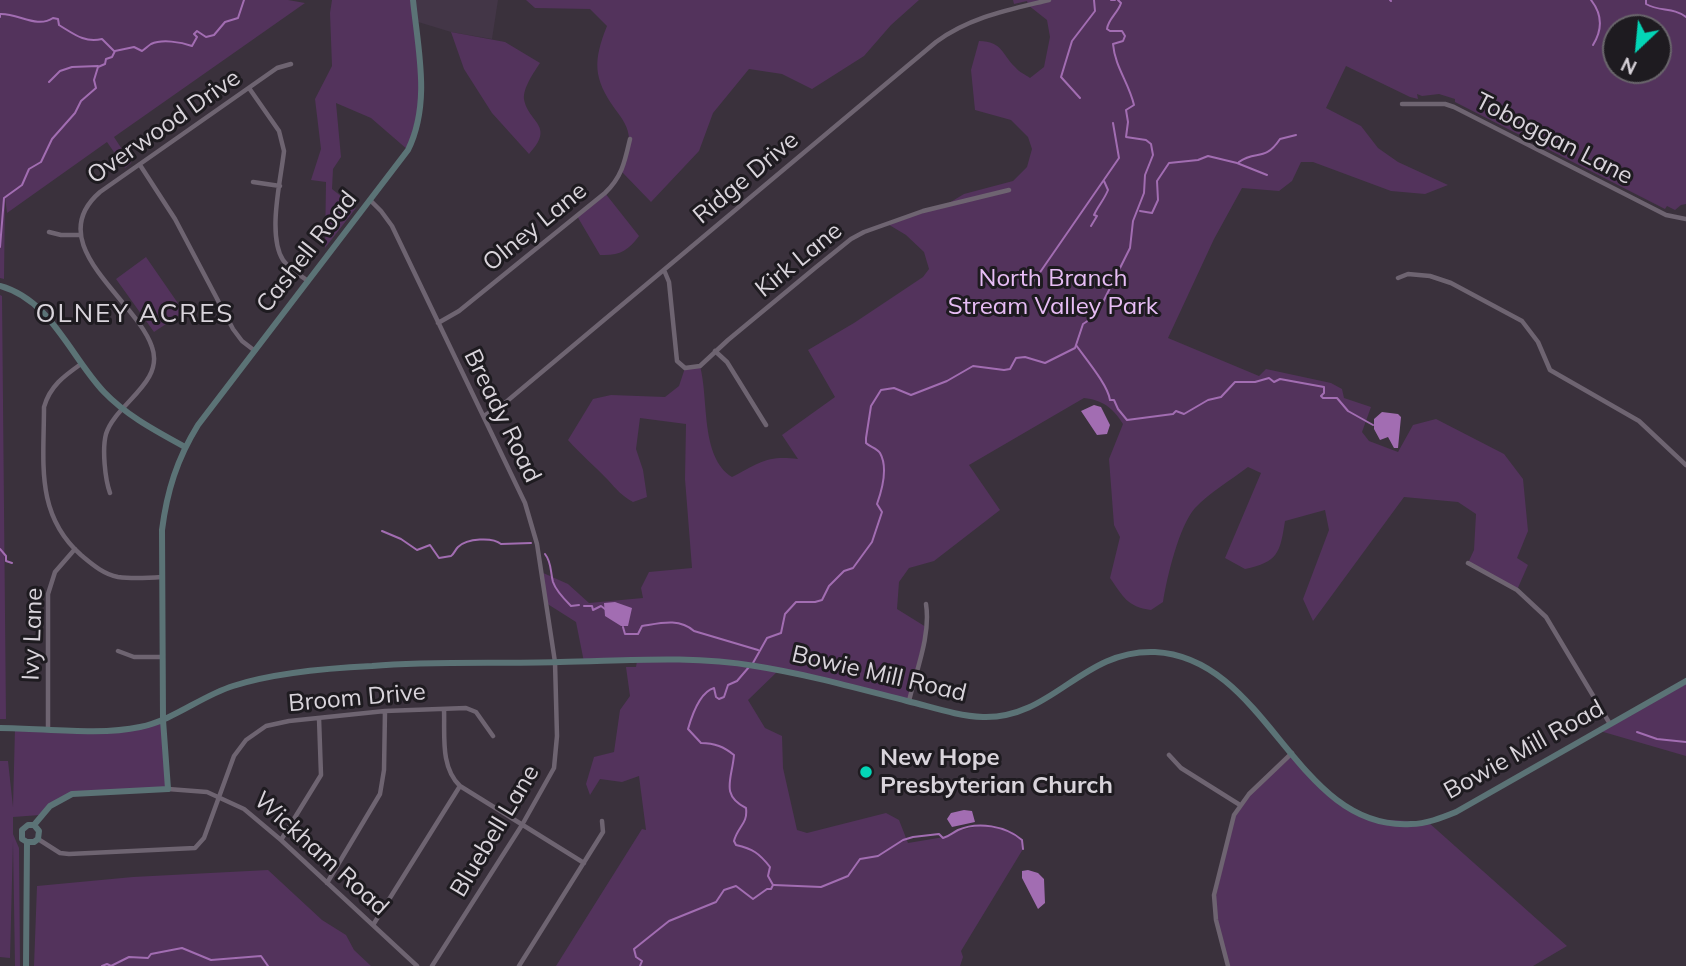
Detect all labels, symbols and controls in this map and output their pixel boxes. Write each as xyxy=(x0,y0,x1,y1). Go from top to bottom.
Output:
north arrow xyxy=(1602,14,1672,84)
text: N xyxy=(1617,52,1640,80)
street label: Overwood Drive xyxy=(82,63,246,191)
street label: Toboggan Lane xyxy=(1471,87,1637,191)
street label: Ridge Drive xyxy=(688,126,804,230)
street label: Olney Lane xyxy=(477,177,593,277)
street label: Cashell Road xyxy=(251,186,363,318)
street label: Kirk Lane xyxy=(750,216,848,304)
park label: North Branch Stream Valley Park xyxy=(948,265,1158,321)
district label: OLNEY ACRES xyxy=(37,298,233,330)
street label: Bready Road xyxy=(457,345,547,487)
street label: Ivy Lane xyxy=(17,587,49,681)
street label: Bowie Mill Road xyxy=(789,640,969,708)
street label: Broom Drive xyxy=(287,678,427,718)
street label: Bowie Mill Road xyxy=(1439,694,1609,806)
place label: New Hope Presbyterian Church xyxy=(880,744,1113,800)
street label: Bluebell Lane xyxy=(444,760,546,902)
marker: New Hope Presbyterian Church xyxy=(858,764,874,780)
street label: Wickham Road xyxy=(248,786,394,922)

